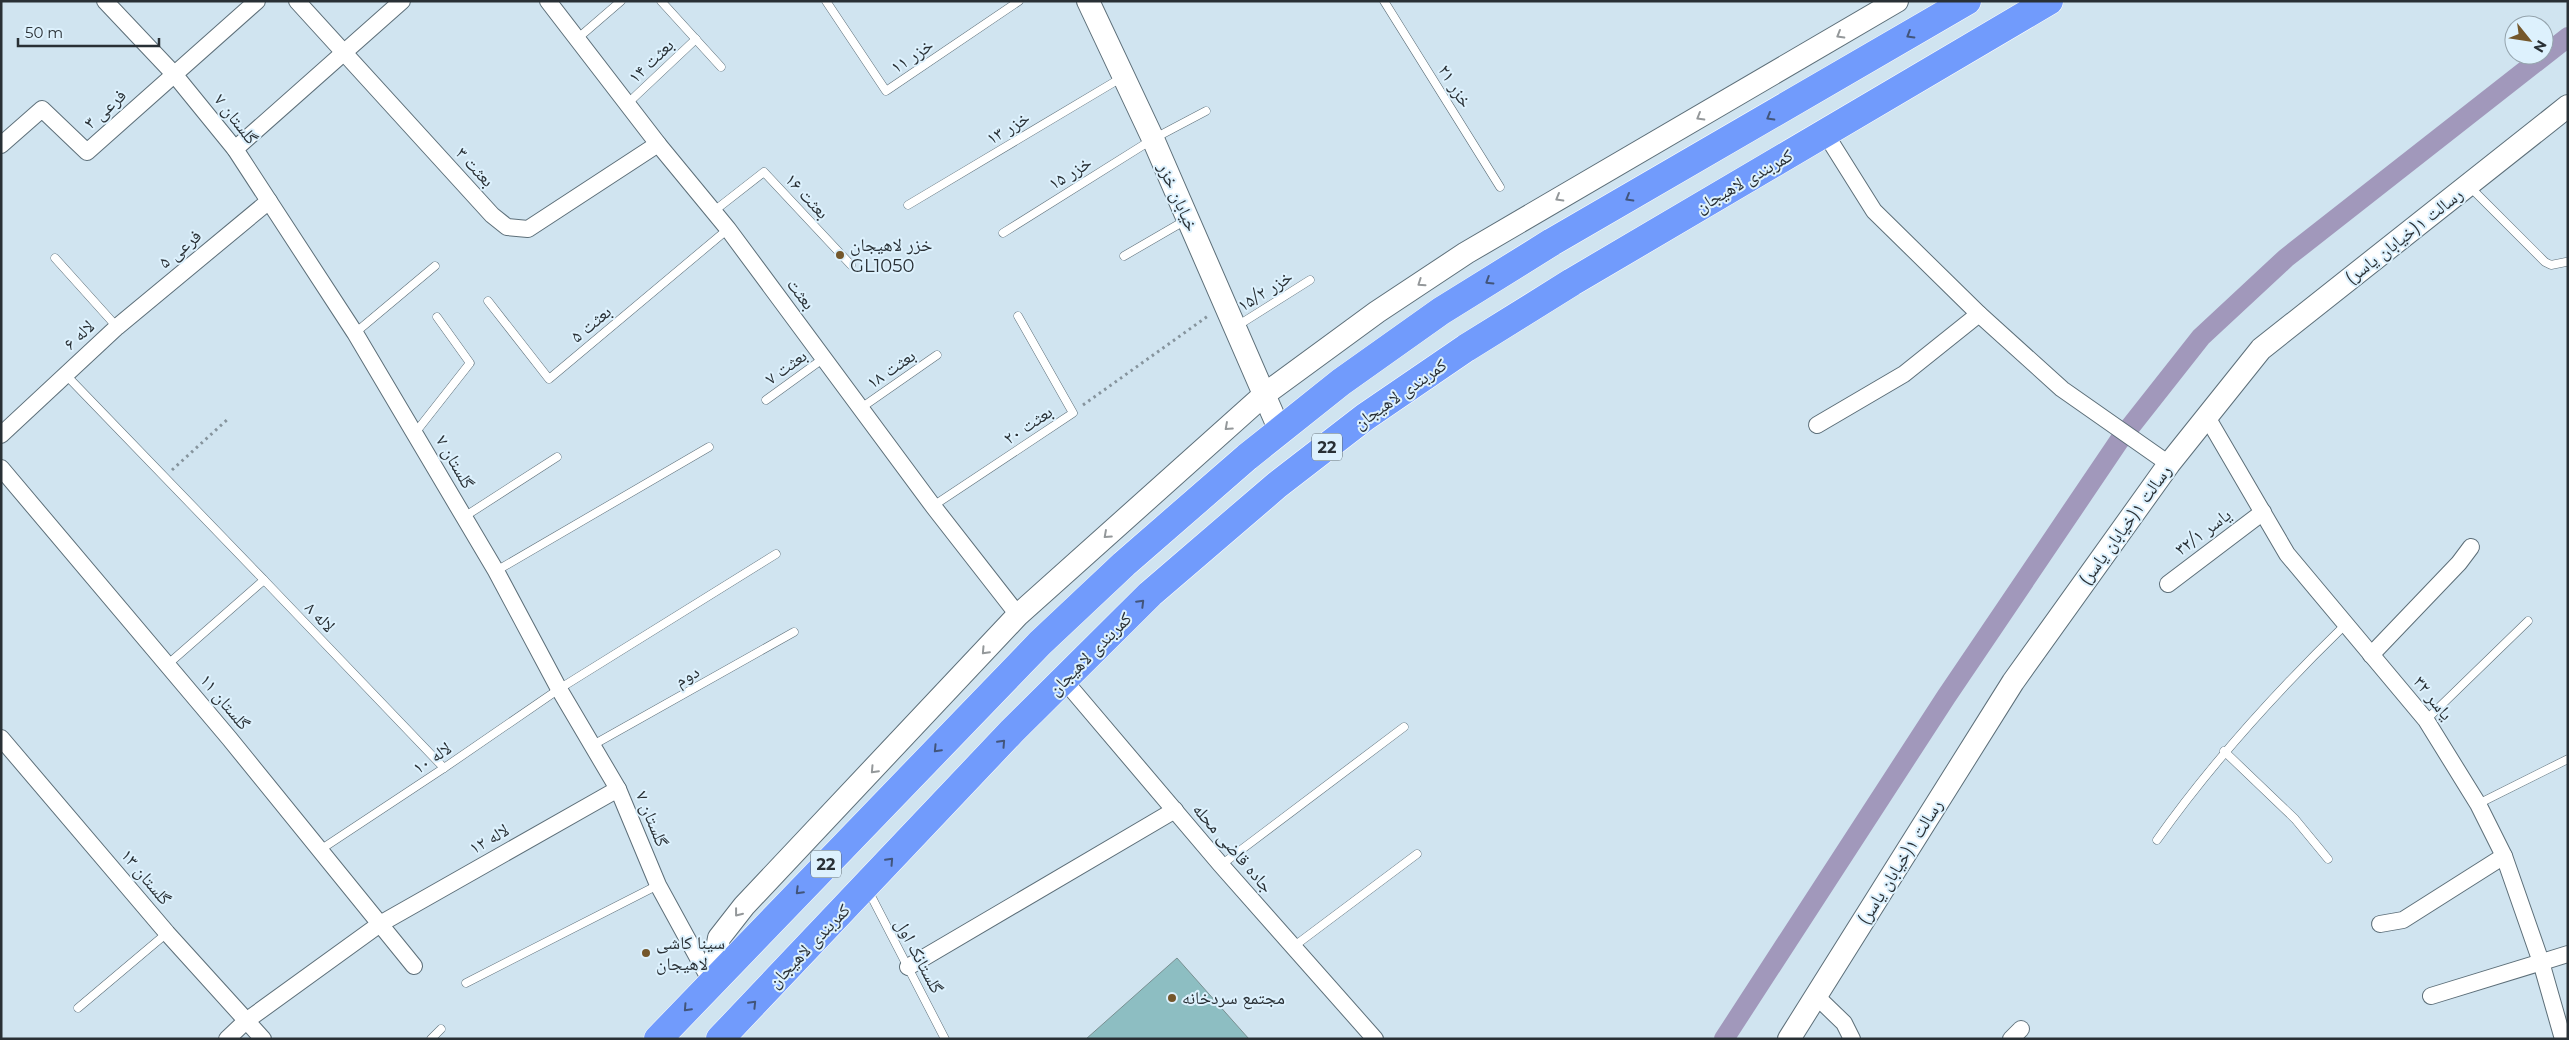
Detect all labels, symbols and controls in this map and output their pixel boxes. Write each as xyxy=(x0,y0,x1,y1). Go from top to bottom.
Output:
scale bar xyxy=(18,15,159,47)
north arrow xyxy=(2504,15,2554,65)
text: 50 m xyxy=(25,23,63,42)
one-way arrow xyxy=(1836,28,1845,38)
one-way arrow xyxy=(1907,29,1916,39)
street label: بعثت ۱۴ xyxy=(624,34,678,88)
street label: خزر ۱۱ xyxy=(887,34,937,78)
text: N xyxy=(2530,37,2551,56)
street label: خزر ۲۱ xyxy=(1433,60,1477,112)
street label: فرعی ۳ xyxy=(79,84,131,134)
street label: گلستان ۷ xyxy=(209,89,263,149)
street label: خزر ۱۳ xyxy=(982,107,1034,149)
one-way arrow xyxy=(1696,110,1705,120)
one-way arrow xyxy=(1766,111,1775,121)
street label: بعثت ۳ xyxy=(451,143,499,192)
street label: کمربندی لاهیجان xyxy=(1691,144,1797,218)
street label: خزر ۱۵ xyxy=(1044,151,1096,195)
street label: خیابان خزر xyxy=(1153,158,1203,235)
street label: بعثت ۱۶ xyxy=(780,169,834,223)
street label: رسالت ۱(خیابان یاسر) xyxy=(2341,183,2467,289)
one-way arrow xyxy=(1556,192,1565,202)
one-way arrow xyxy=(1625,192,1634,202)
street label: فرعی ۵ xyxy=(154,225,206,273)
place label: خزر لاهیجان GL1050 xyxy=(850,234,932,277)
marker: خزر لاهیجان GL1050 xyxy=(834,249,846,261)
street label: خزر ۱۵/۲ xyxy=(1233,266,1297,316)
street label: بعثت xyxy=(782,274,820,314)
one-way arrow xyxy=(1486,274,1495,284)
one-way arrow xyxy=(1417,277,1426,286)
street label: بعثت ۵ xyxy=(566,301,616,347)
street label: لاله ۶ xyxy=(59,315,99,355)
street label: بعثت ۷ xyxy=(761,344,811,390)
street label: بعثت ۱۸ xyxy=(862,344,920,394)
street label: کمربندی لاهیجان xyxy=(1349,353,1451,434)
street label: بعثت ۲۰ xyxy=(999,401,1057,449)
one-way arrow xyxy=(1225,421,1234,430)
street label: گلستان ۷ xyxy=(431,431,479,493)
road number: 22 xyxy=(1312,434,1342,461)
street label: رسالت ۱(خیابان یاسر) xyxy=(2074,460,2176,590)
street label: یاسر ۳۲/۱ xyxy=(2170,504,2236,560)
one-way arrow xyxy=(1104,529,1113,538)
street label: لاله ۸ xyxy=(300,597,340,637)
one-way arrow xyxy=(1135,600,1144,609)
street label: کمربندی لاهیجان xyxy=(1044,607,1137,700)
one-way arrow xyxy=(981,645,990,654)
street label: دوم xyxy=(671,660,704,692)
street label: گلستان ۱۱ xyxy=(195,670,255,735)
street label: یاسر ۳۲ xyxy=(2408,671,2458,725)
street label: لاله ۱۰ xyxy=(408,737,456,779)
one-way arrow xyxy=(996,739,1005,748)
one-way arrow xyxy=(934,743,943,752)
one-way arrow xyxy=(871,764,880,773)
street label: گلستان ۷ xyxy=(631,788,673,851)
street label: رسالت ۱(خیابان یاسر) xyxy=(1853,795,1947,929)
street label: جاده قاضی محله xyxy=(1188,799,1278,897)
street label: لاله ۱۲ xyxy=(465,819,513,859)
street label: گلستان ۱۳ xyxy=(116,845,176,910)
road number: 22 xyxy=(811,851,841,878)
one-way arrow xyxy=(884,857,893,866)
one-way arrow xyxy=(796,885,805,894)
street label: کمربندی لاهیجان xyxy=(763,899,855,993)
one-way arrow xyxy=(735,908,744,917)
street label: گلستانک اول xyxy=(890,915,948,998)
place label: سینا کاشی لاهیجان xyxy=(656,932,725,975)
marker: سینا کاشی لاهیجان xyxy=(640,947,652,959)
place label: مجتمع سردخانه xyxy=(1182,987,1285,1010)
marker: مجتمع سردخانه xyxy=(1166,992,1178,1004)
one-way arrow xyxy=(747,1000,756,1009)
one-way arrow xyxy=(684,1002,693,1011)

